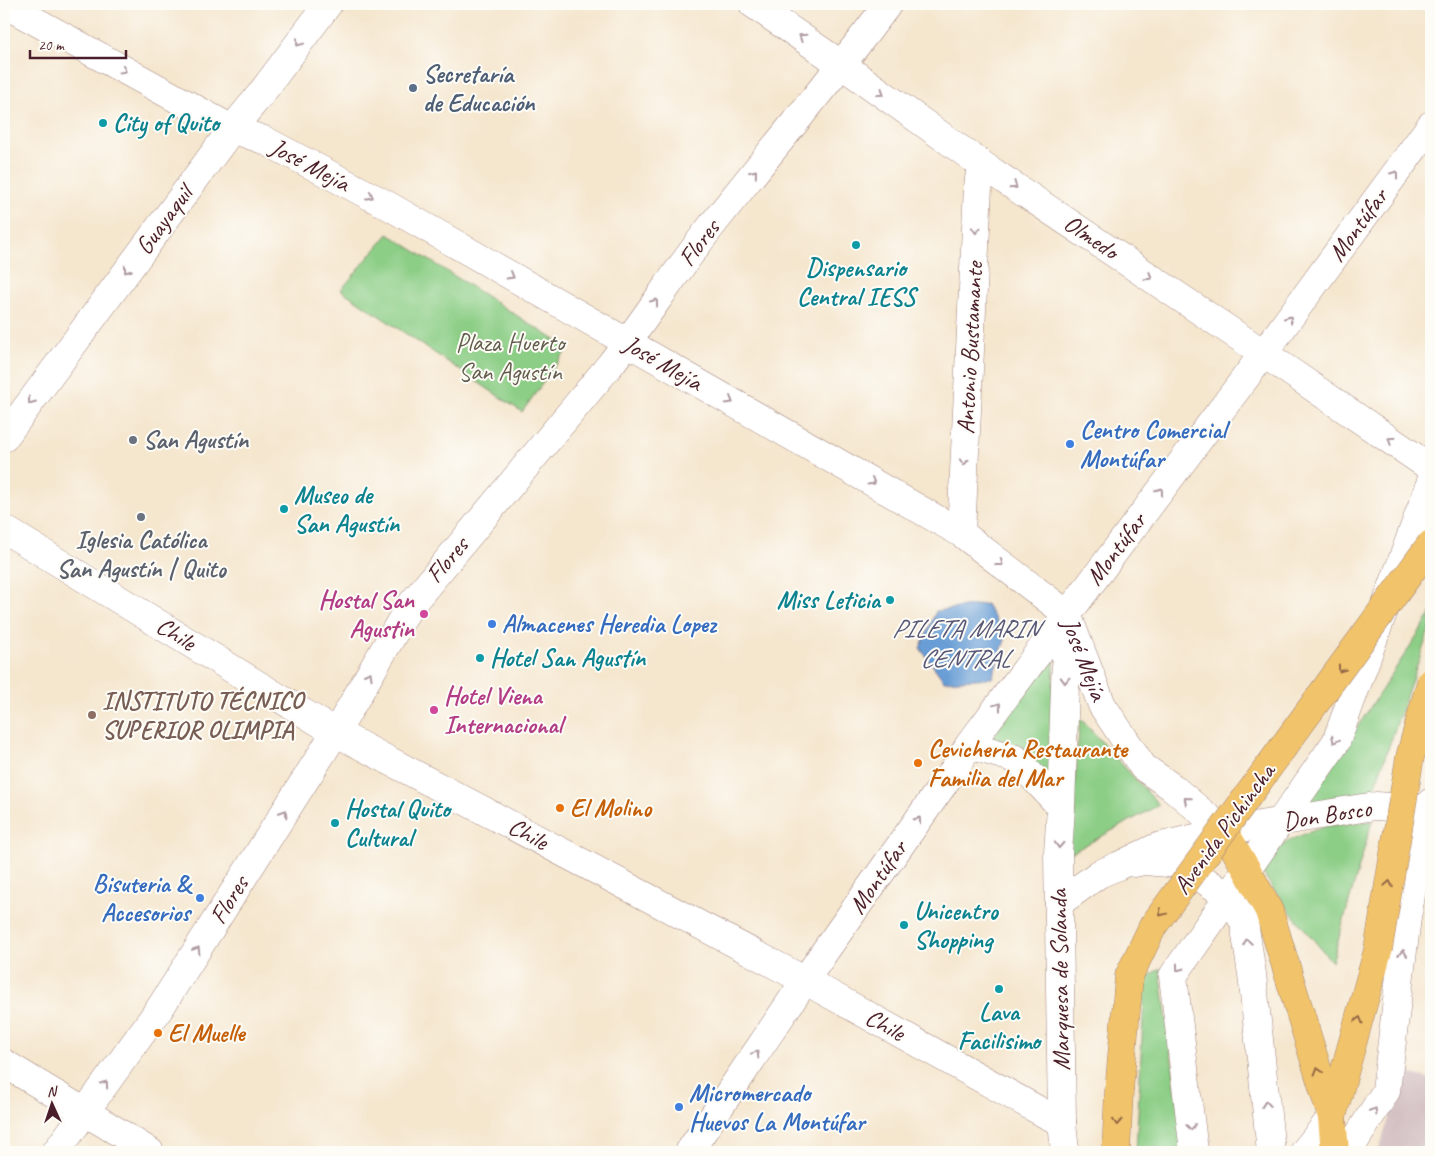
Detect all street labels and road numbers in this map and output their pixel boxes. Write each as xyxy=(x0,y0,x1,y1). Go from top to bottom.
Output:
street label: José Mejía xyxy=(264,130,357,200)
street label: Guayaquil xyxy=(128,175,203,261)
street label: Montúfar xyxy=(1321,181,1396,268)
street label: Olmedo xyxy=(1058,207,1127,269)
street label: Flores xyxy=(671,211,728,273)
street label: Antonio Bustamante xyxy=(950,259,991,435)
street label: José Mejía xyxy=(617,327,710,399)
street label: Montúfar xyxy=(1078,505,1155,592)
street label: Flores xyxy=(418,528,477,590)
street label: Chile xyxy=(150,610,203,659)
street label: José Mejía xyxy=(1054,613,1115,707)
street label: Avenida Pichincha xyxy=(1166,755,1284,901)
street label: Don Bosco xyxy=(1280,792,1375,838)
street label: Chile xyxy=(503,810,555,858)
street label: Montúfar xyxy=(841,832,916,920)
street label: Flores xyxy=(202,868,257,930)
street label: Marquesa de Solanda xyxy=(1042,887,1078,1071)
street label: Chile xyxy=(860,1001,912,1050)

